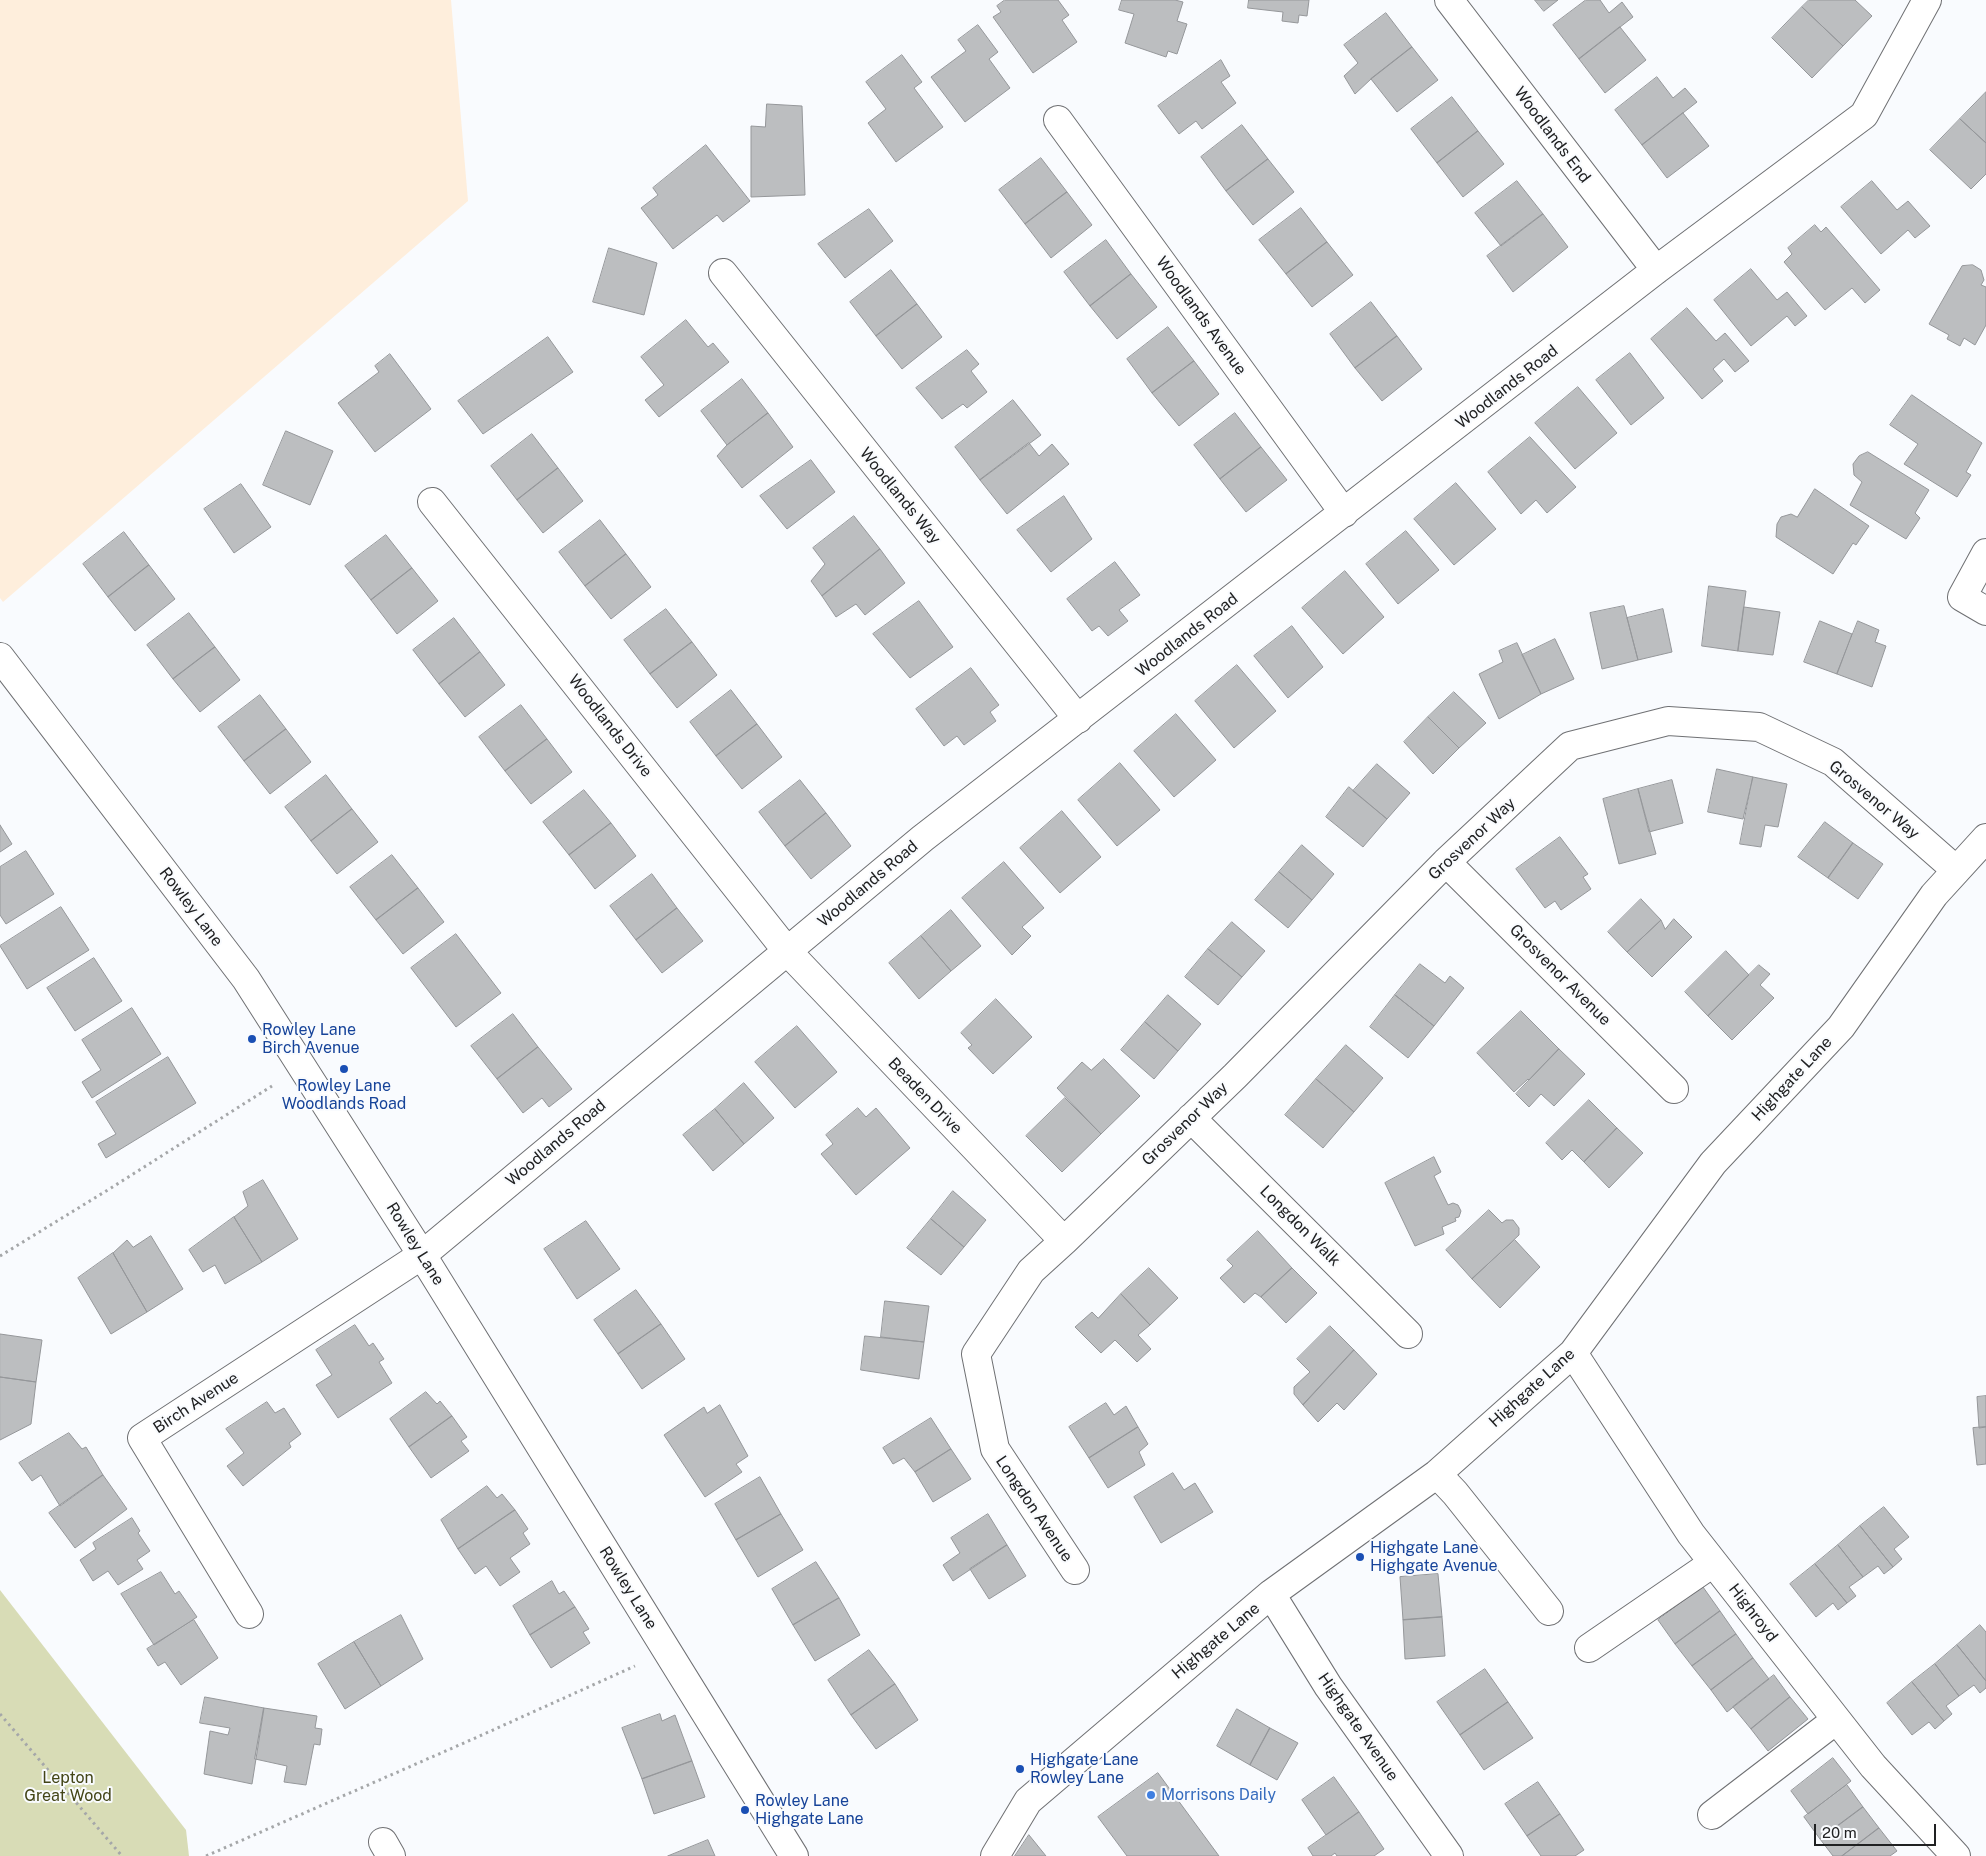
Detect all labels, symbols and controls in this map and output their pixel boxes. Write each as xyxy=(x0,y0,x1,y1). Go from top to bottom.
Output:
street label: Woodlands End xyxy=(1510,83,1594,187)
street label: Woodlands Avenue xyxy=(1152,253,1250,379)
street label: Woodlands Road xyxy=(1452,341,1562,433)
street label: Woodlands Way xyxy=(855,444,945,548)
street label: Woodlands Road xyxy=(1132,589,1242,681)
street label: Woodlands Drive xyxy=(564,671,656,781)
street label: Grosvenor Way xyxy=(1825,757,1923,843)
street label: Grosvenor Way xyxy=(1424,794,1520,884)
street label: Woodlands Road xyxy=(814,837,922,931)
street label: Rowley Lane xyxy=(155,864,227,950)
street label: Grosvenor Avenue xyxy=(1505,920,1615,1030)
place label: Rowley Lane Birch Avenue xyxy=(262,1020,360,1058)
marker: Rowley Lane Birch Avenue xyxy=(246,1033,258,1045)
street label: Highgate Lane xyxy=(1748,1033,1836,1125)
street label: Beaden Drive xyxy=(884,1054,966,1138)
marker: Rowley Lane Woodlands Road xyxy=(338,1063,350,1075)
place label: Rowley Lane Woodlands Road xyxy=(282,1076,406,1114)
street label: Grosvenor Way xyxy=(1138,1078,1232,1170)
street label: Woodlands Road xyxy=(502,1096,610,1190)
street label: Longdon Walk xyxy=(1256,1182,1344,1270)
street label: Rowley Lane xyxy=(382,1199,448,1289)
street label: Highgate Lane xyxy=(1485,1345,1579,1431)
street label: Birch Avenue xyxy=(150,1368,242,1438)
street label: Longdon Avenue xyxy=(991,1452,1077,1566)
place label: Highgate Lane Highgate Avenue xyxy=(1370,1538,1498,1576)
street label: Rowley Lane xyxy=(595,1543,661,1633)
marker: Highgate Lane Highgate Avenue xyxy=(1354,1551,1366,1563)
street label: Highroyd xyxy=(1724,1580,1782,1646)
street label: Highgate Lane xyxy=(1168,1599,1264,1683)
street label: Highgate Avenue xyxy=(1314,1669,1402,1785)
place label: Highgate Lane Rowley Lane xyxy=(1030,1750,1139,1788)
marker: Highgate Lane Rowley Lane xyxy=(1014,1763,1026,1775)
park label: Lepton Great Wood xyxy=(24,1768,112,1806)
place label: Morrisons Daily xyxy=(1161,1785,1276,1805)
marker: Morrisons Daily xyxy=(1145,1789,1157,1801)
place label: Rowley Lane Highgate Lane xyxy=(755,1791,864,1829)
marker: Rowley Lane Highgate Lane xyxy=(739,1804,751,1816)
scale bar xyxy=(1816,1814,1938,1846)
text: 20 m xyxy=(1822,1824,1857,1841)

